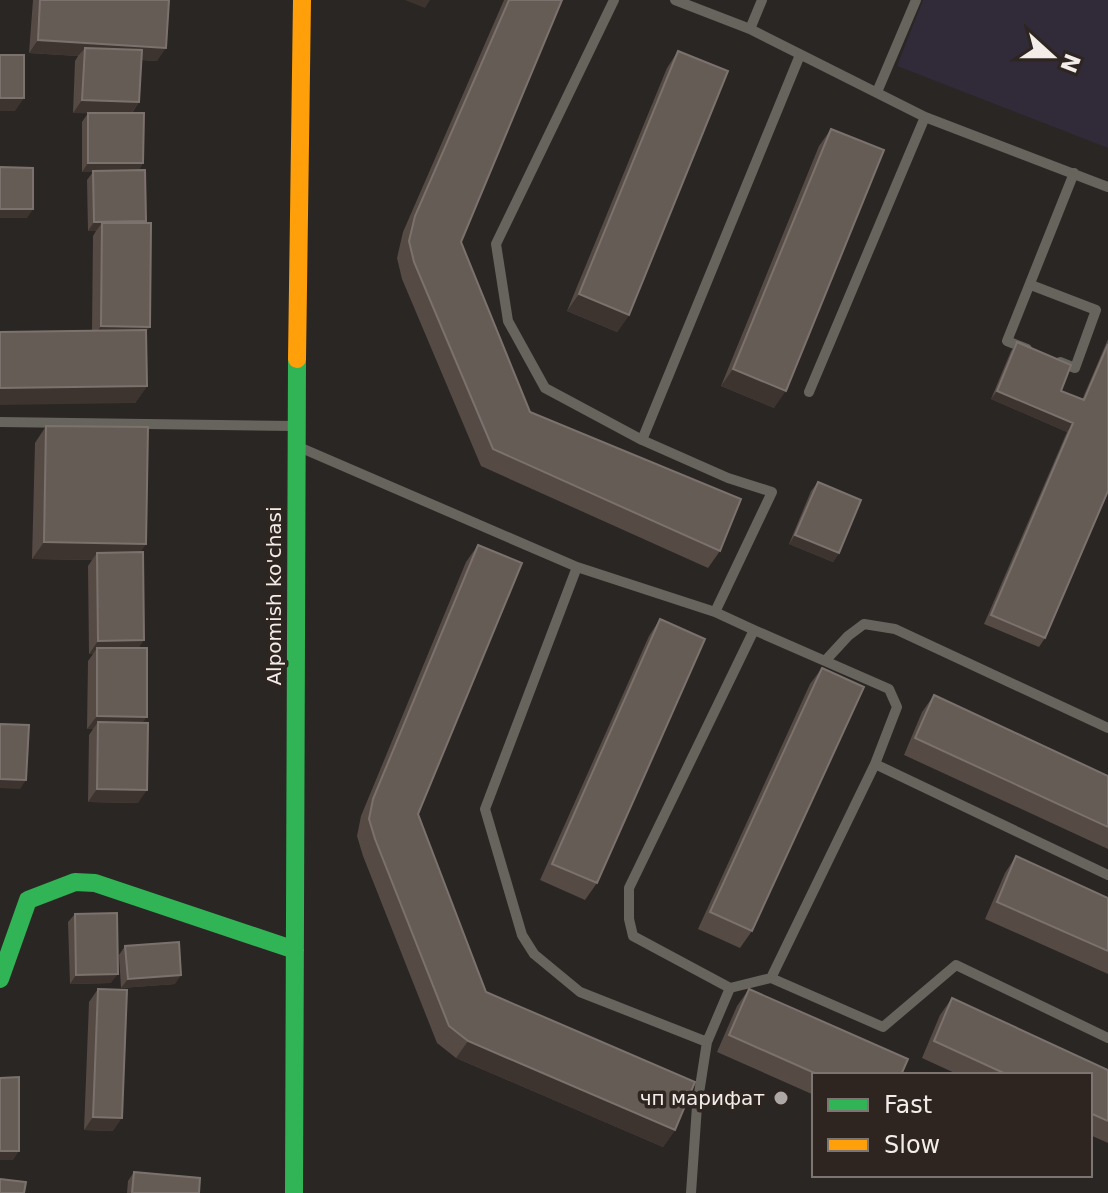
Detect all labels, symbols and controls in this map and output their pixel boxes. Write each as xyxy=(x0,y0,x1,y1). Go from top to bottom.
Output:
north arrow xyxy=(1012,16,1092,96)
text: N xyxy=(1055,50,1085,76)
street label: Alpomish ko'chasi xyxy=(262,506,286,686)
legend xyxy=(812,1073,1092,1177)
place label: чп марифат xyxy=(640,1086,765,1110)
marker: чп марифат xyxy=(772,1089,790,1107)
text: Fast xyxy=(884,1091,932,1119)
text: Slow xyxy=(884,1131,940,1159)

